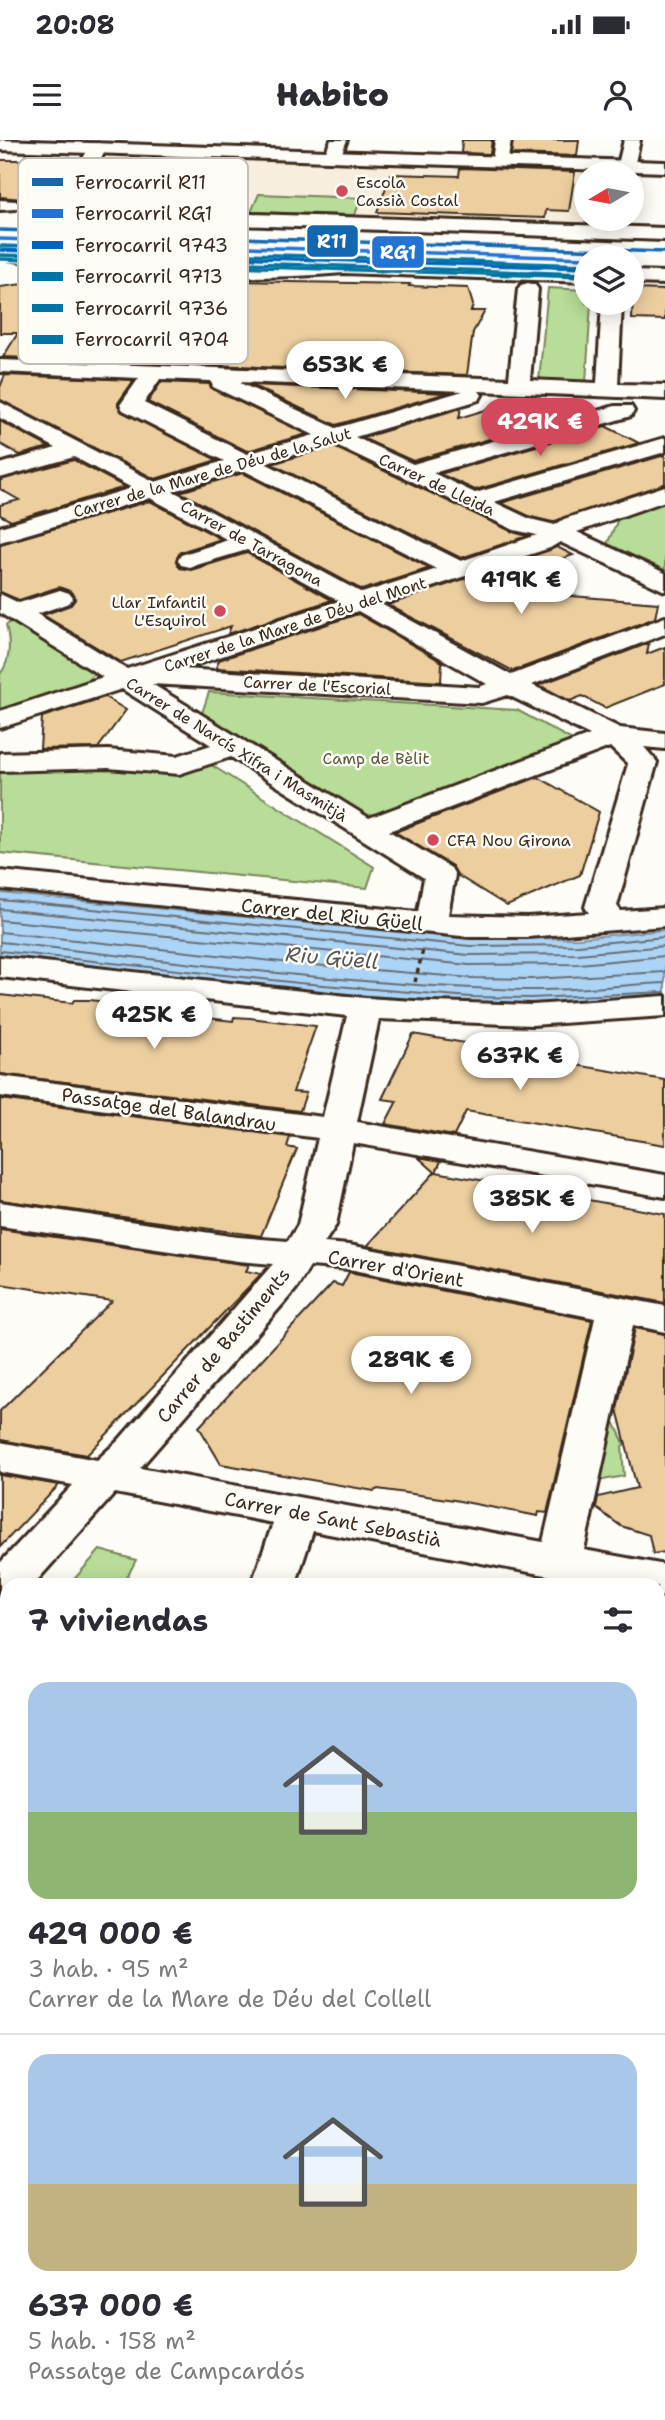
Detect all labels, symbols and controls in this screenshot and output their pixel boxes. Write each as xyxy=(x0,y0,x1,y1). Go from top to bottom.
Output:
text: 20:08 xyxy=(35,7,115,42)
text: Habito xyxy=(276,73,389,116)
icon: menu xyxy=(28,76,66,114)
icon: person xyxy=(599,76,637,114)
legend xyxy=(18,158,248,364)
north arrow xyxy=(574,161,644,231)
map controls xyxy=(574,161,644,315)
text: Ferrocarril R11 xyxy=(75,170,206,195)
place label: Escola Cassià Costal xyxy=(356,172,458,211)
marker: Escola Cassià Costal xyxy=(334,183,350,199)
text: Ferrocarril RG1 xyxy=(75,201,213,226)
line badge: R11 xyxy=(306,224,359,258)
text: R11 xyxy=(317,229,347,254)
text: Ferrocarril 9743 xyxy=(75,233,228,258)
line badge: RG1 xyxy=(371,235,425,269)
text: RG1 xyxy=(380,240,416,265)
button: layers xyxy=(574,245,644,315)
text: Ferrocarril 9713 xyxy=(75,264,223,289)
text: Ferrocarril 9736 xyxy=(75,296,228,321)
text: Ferrocarril 9704 xyxy=(75,327,229,352)
pin: 653K € xyxy=(288,342,402,401)
text: 653K € xyxy=(302,349,388,379)
pin: 429K € xyxy=(483,398,597,458)
text: 429K € xyxy=(497,406,583,436)
street label: Carrer de la Mare de Déu de la Salut xyxy=(71,423,353,522)
street label: Carrer de Lleida xyxy=(375,448,498,521)
street label: Carrer de Tarragona xyxy=(177,496,327,591)
pin: 419K € xyxy=(464,556,578,616)
text: 419K € xyxy=(481,564,561,594)
street label: Carrer de la Mare de Déu del Mont xyxy=(161,572,429,677)
place label: Llar Infantil L'Esquirol xyxy=(111,592,206,631)
marker: Llar Infantil L'Esquirol xyxy=(212,603,228,619)
street label: Carrer de l'Escorial xyxy=(243,671,391,700)
street label: Carrer de Narcís Xifra i Masmitjà xyxy=(122,672,351,826)
park label: Camp de Bèlit xyxy=(323,748,429,769)
place label: CFA Nou Girona xyxy=(447,830,571,851)
marker: CFA Nou Girona xyxy=(425,832,441,848)
street label: Carrer del Riu Güell xyxy=(240,893,424,937)
water label: Riu Güell xyxy=(284,940,380,976)
pin: 425K € xyxy=(97,992,211,1051)
text: 425K € xyxy=(112,999,196,1029)
pin: 637K € xyxy=(463,1032,577,1092)
text: 637K € xyxy=(477,1040,563,1070)
street label: Passatge del Balandrau xyxy=(60,1082,278,1137)
pin: 385K € xyxy=(475,1176,589,1235)
text: 385K € xyxy=(489,1183,575,1213)
street label: Carrer d'Orient xyxy=(326,1244,466,1293)
street label: Carrer de Bastiments xyxy=(151,1263,296,1428)
pin: 289K € xyxy=(354,1336,468,1396)
text: 289K € xyxy=(367,1344,455,1374)
street label: Carrer de Sant Sebastià xyxy=(222,1486,444,1553)
text: 7 viviendas xyxy=(28,1600,208,1641)
icon: filters xyxy=(599,1601,637,1639)
icon: home xyxy=(270,1727,396,1853)
text: 429 000 € xyxy=(28,1913,193,1954)
text: 3 hab. · 95 m² xyxy=(28,1954,189,1984)
text: Carrer de la Mare de Déu del Collell xyxy=(28,1984,431,2014)
icon: home xyxy=(270,2099,396,2225)
text: 637 000 € xyxy=(28,2285,193,2326)
text: 5 hab. · 158 m² xyxy=(28,2326,196,2356)
text: Passatge de Campcardós xyxy=(28,2356,305,2386)

